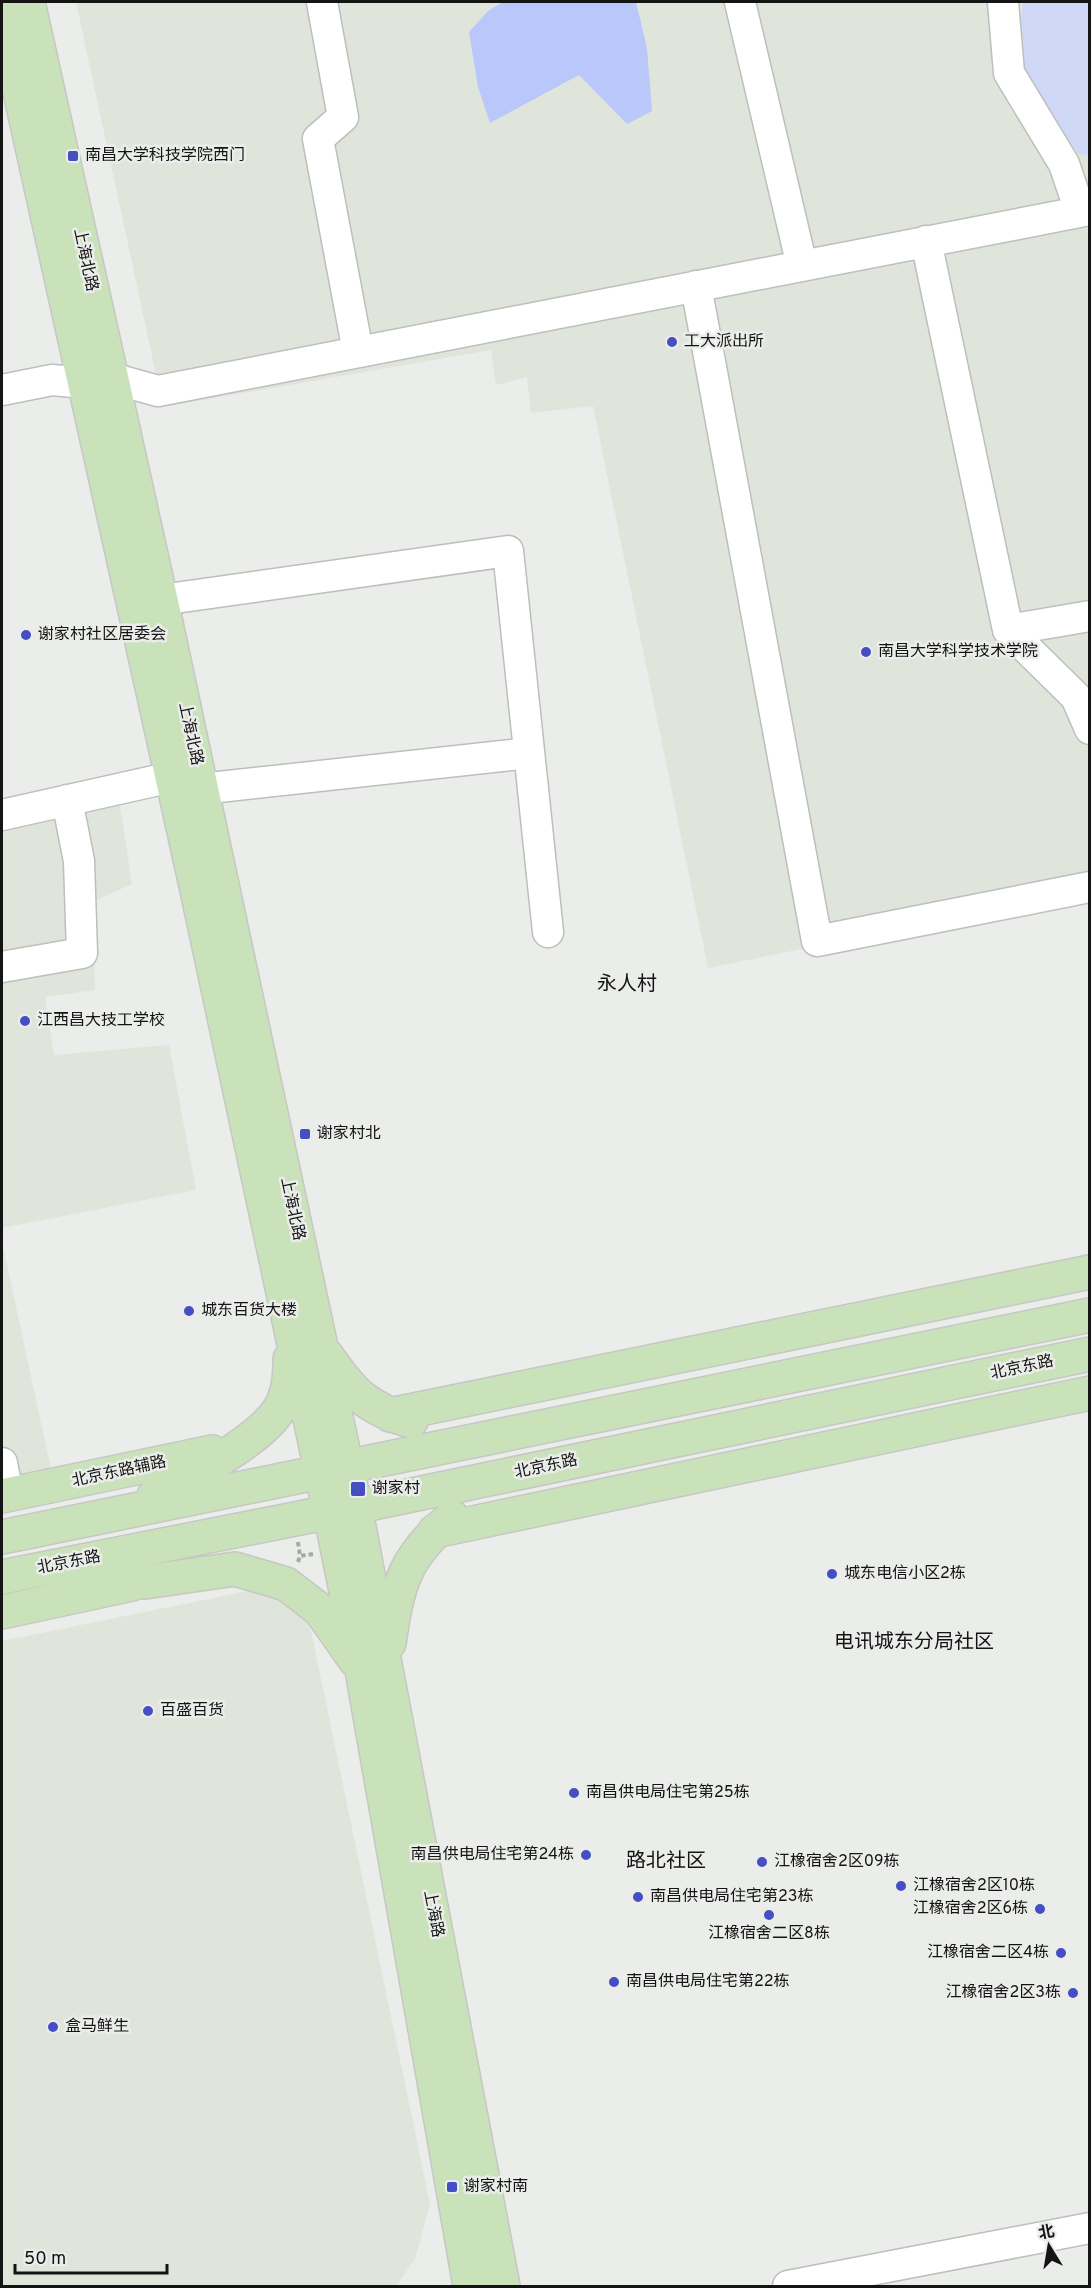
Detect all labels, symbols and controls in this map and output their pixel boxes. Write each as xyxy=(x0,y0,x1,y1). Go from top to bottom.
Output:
place label: 南昌大学科技学院西门 xyxy=(85,146,245,166)
marker: 南昌大学科技学院西门 xyxy=(66,149,80,163)
street label: 上海北路 xyxy=(69,227,101,293)
place label: 工大派出所 xyxy=(684,332,764,352)
marker: 工大派出所 xyxy=(665,335,679,349)
place label: 谢家村社区居委会 xyxy=(38,625,166,645)
marker: 谢家村社区居委会 xyxy=(19,628,33,642)
place label: 南昌大学科学技术学院 xyxy=(878,642,1038,662)
marker: 南昌大学科学技术学院 xyxy=(859,645,873,659)
street label: 上海北路 xyxy=(174,701,206,767)
district label: 永人村 xyxy=(597,972,657,998)
place label: 江西昌大技工学校 xyxy=(37,1011,165,1031)
marker: 江西昌大技工学校 xyxy=(18,1014,32,1028)
place label: 谢家村北 xyxy=(317,1124,381,1144)
marker: 谢家村北 xyxy=(298,1127,312,1141)
street label: 上海北路 xyxy=(276,1176,308,1242)
place label: 城东百货大楼 xyxy=(201,1301,297,1321)
marker: 城东百货大楼 xyxy=(182,1304,196,1318)
street label: 北京东路 xyxy=(989,1352,1055,1384)
street label: 北京东路 xyxy=(513,1451,579,1483)
street label: 北京东路辅路 xyxy=(70,1452,168,1492)
place label: 谢家村 xyxy=(372,1479,420,1499)
marker: 谢家村 xyxy=(349,1480,367,1498)
street label: 北京东路 xyxy=(36,1547,102,1579)
place label: 城东电信小区2栋 xyxy=(844,1564,966,1584)
marker: 城东电信小区2栋 xyxy=(825,1567,839,1581)
district label: 电讯城东分局社区 xyxy=(834,1630,994,1656)
place label: 百盛百货 xyxy=(160,1701,224,1721)
marker: 百盛百货 xyxy=(141,1704,155,1718)
place label: 南昌供电局住宅第25栋 xyxy=(586,1783,750,1803)
marker: 南昌供电局住宅第25栋 xyxy=(567,1786,581,1800)
place label: 南昌供电局住宅第24栋 xyxy=(410,1845,574,1865)
marker: 南昌供电局住宅第24栋 xyxy=(579,1848,593,1862)
district label: 路北社区 xyxy=(626,1849,706,1875)
place label: 江橡宿舍2区09栋 xyxy=(774,1852,900,1872)
marker: 江橡宿舍2区09栋 xyxy=(755,1855,769,1869)
place label: 江橡宿舍2区10栋 xyxy=(913,1876,1035,1896)
marker: 江橡宿舍2区10栋 xyxy=(894,1879,908,1893)
place label: 南昌供电局住宅第23栋 xyxy=(650,1887,813,1907)
street label: 上海路 xyxy=(419,1889,447,1939)
marker: 南昌供电局住宅第23栋 xyxy=(631,1890,645,1904)
place label: 江橡宿舍2区6栋 xyxy=(913,1899,1028,1919)
marker: 江橡宿舍2区6栋 xyxy=(1033,1902,1047,1916)
marker: 江橡宿舍二区8栋 xyxy=(762,1908,776,1922)
place label: 江橡宿舍二区8栋 xyxy=(708,1924,830,1944)
place label: 江橡宿舍二区4栋 xyxy=(927,1943,1049,1963)
marker: 江橡宿舍二区4栋 xyxy=(1054,1946,1068,1960)
place label: 南昌供电局住宅第22栋 xyxy=(626,1972,790,1992)
marker: 南昌供电局住宅第22栋 xyxy=(607,1975,621,1989)
place label: 江橡宿舍2区3栋 xyxy=(946,1983,1061,2003)
marker: 江橡宿舍2区3栋 xyxy=(1066,1986,1080,2000)
place label: 盒马鲜生 xyxy=(65,2017,129,2037)
marker: 盒马鲜生 xyxy=(46,2020,60,2034)
place label: 谢家村南 xyxy=(464,2177,528,2197)
marker: 谢家村南 xyxy=(445,2180,459,2194)
north arrow xyxy=(1019,2216,1079,2276)
text: 北 xyxy=(1037,2222,1056,2245)
scale bar xyxy=(15,2237,166,2275)
text: 50 m xyxy=(24,2248,66,2271)

